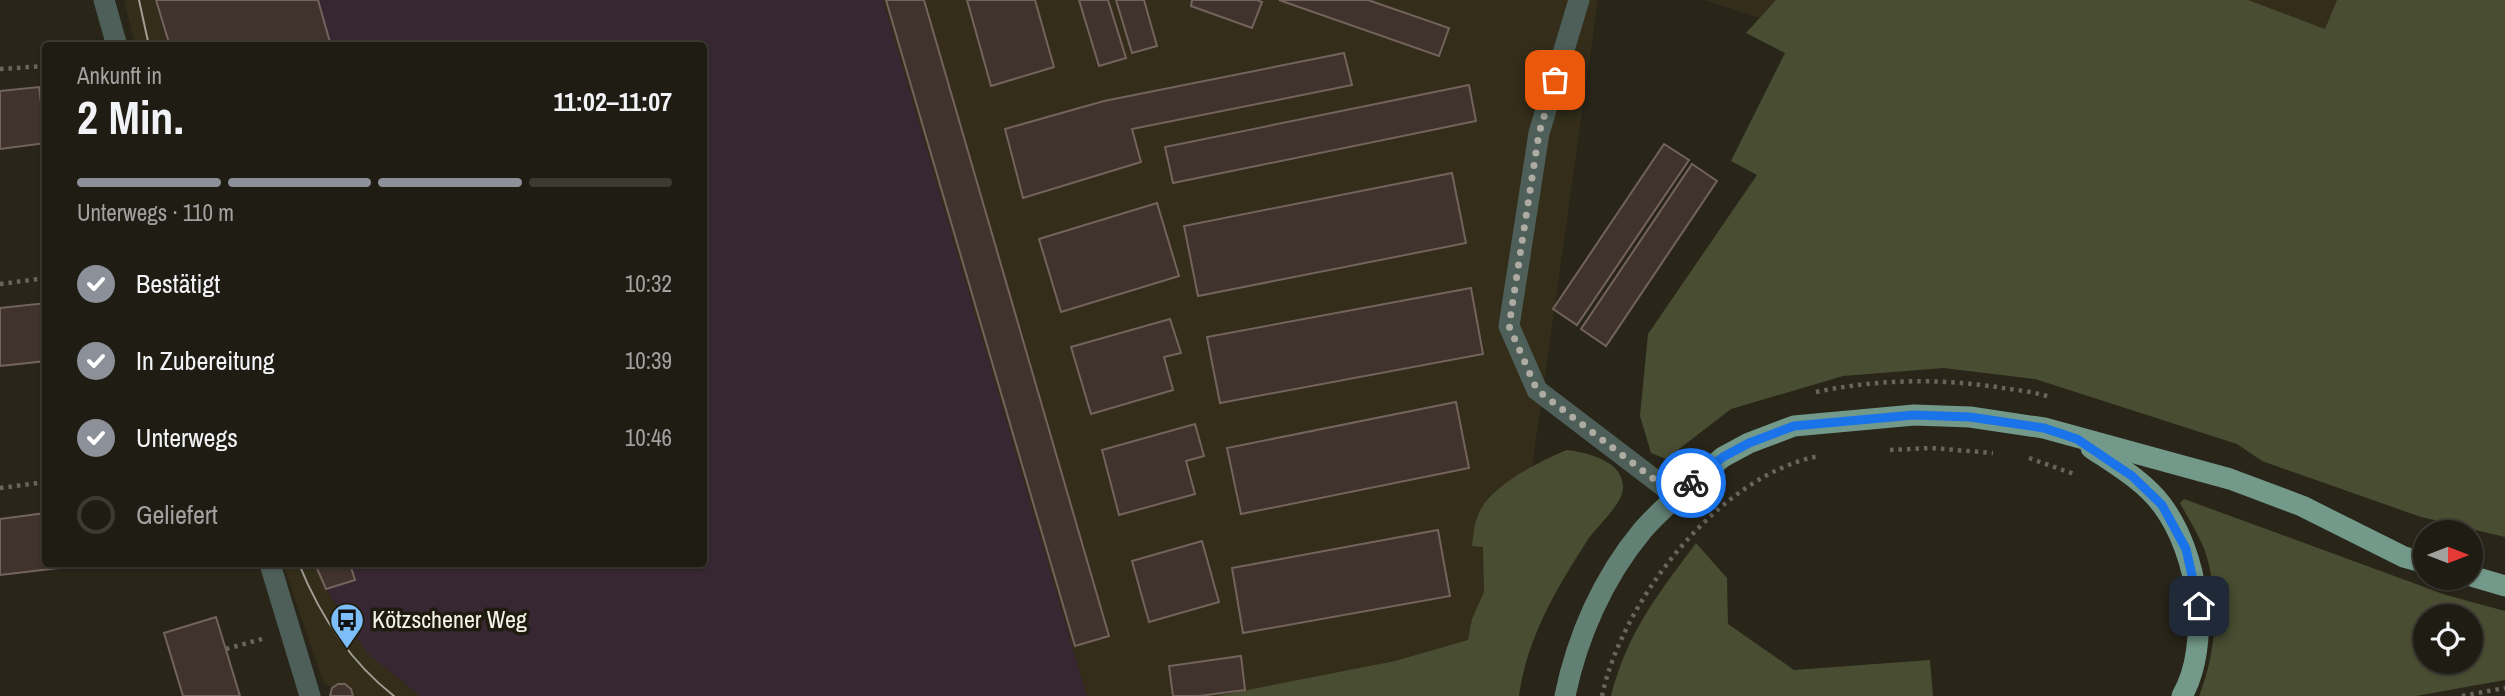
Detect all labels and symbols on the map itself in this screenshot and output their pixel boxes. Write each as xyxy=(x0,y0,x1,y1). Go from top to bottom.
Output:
pin xyxy=(1525,50,1585,110)
courier xyxy=(1656,448,1726,518)
north arrow xyxy=(2413,520,2483,590)
pin xyxy=(2169,576,2229,636)
bus stop icon: Kötzschener Weg xyxy=(328,601,366,650)
place label: Kötzschener Weg xyxy=(372,603,527,635)

